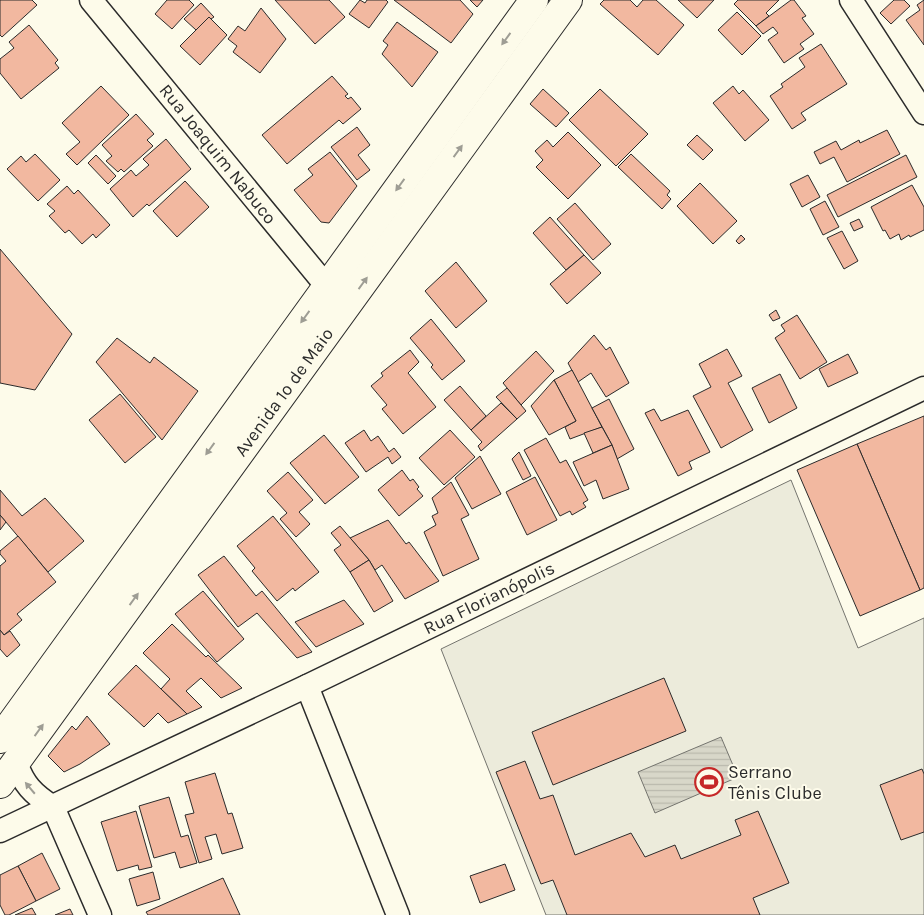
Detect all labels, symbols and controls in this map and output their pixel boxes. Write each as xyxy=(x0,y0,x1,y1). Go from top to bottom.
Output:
one-way arrow xyxy=(501,33,511,46)
street label: Rua Joaquim Nabuco xyxy=(155,79,281,229)
one-way arrow xyxy=(453,145,464,158)
one-way arrow xyxy=(395,178,405,192)
one-way arrow xyxy=(358,276,368,290)
one-way arrow xyxy=(300,310,310,324)
street label: Avenida 1º de Maio xyxy=(230,323,338,461)
one-way arrow xyxy=(205,442,215,456)
street label: Rua Florianópolis xyxy=(420,557,558,639)
one-way arrow xyxy=(129,592,139,605)
one-way arrow xyxy=(34,723,44,737)
place label: Serrano Tênis Clube xyxy=(728,761,822,804)
sports icon: Serrano Tênis Clube xyxy=(694,767,724,797)
one-way arrow xyxy=(24,781,35,794)

